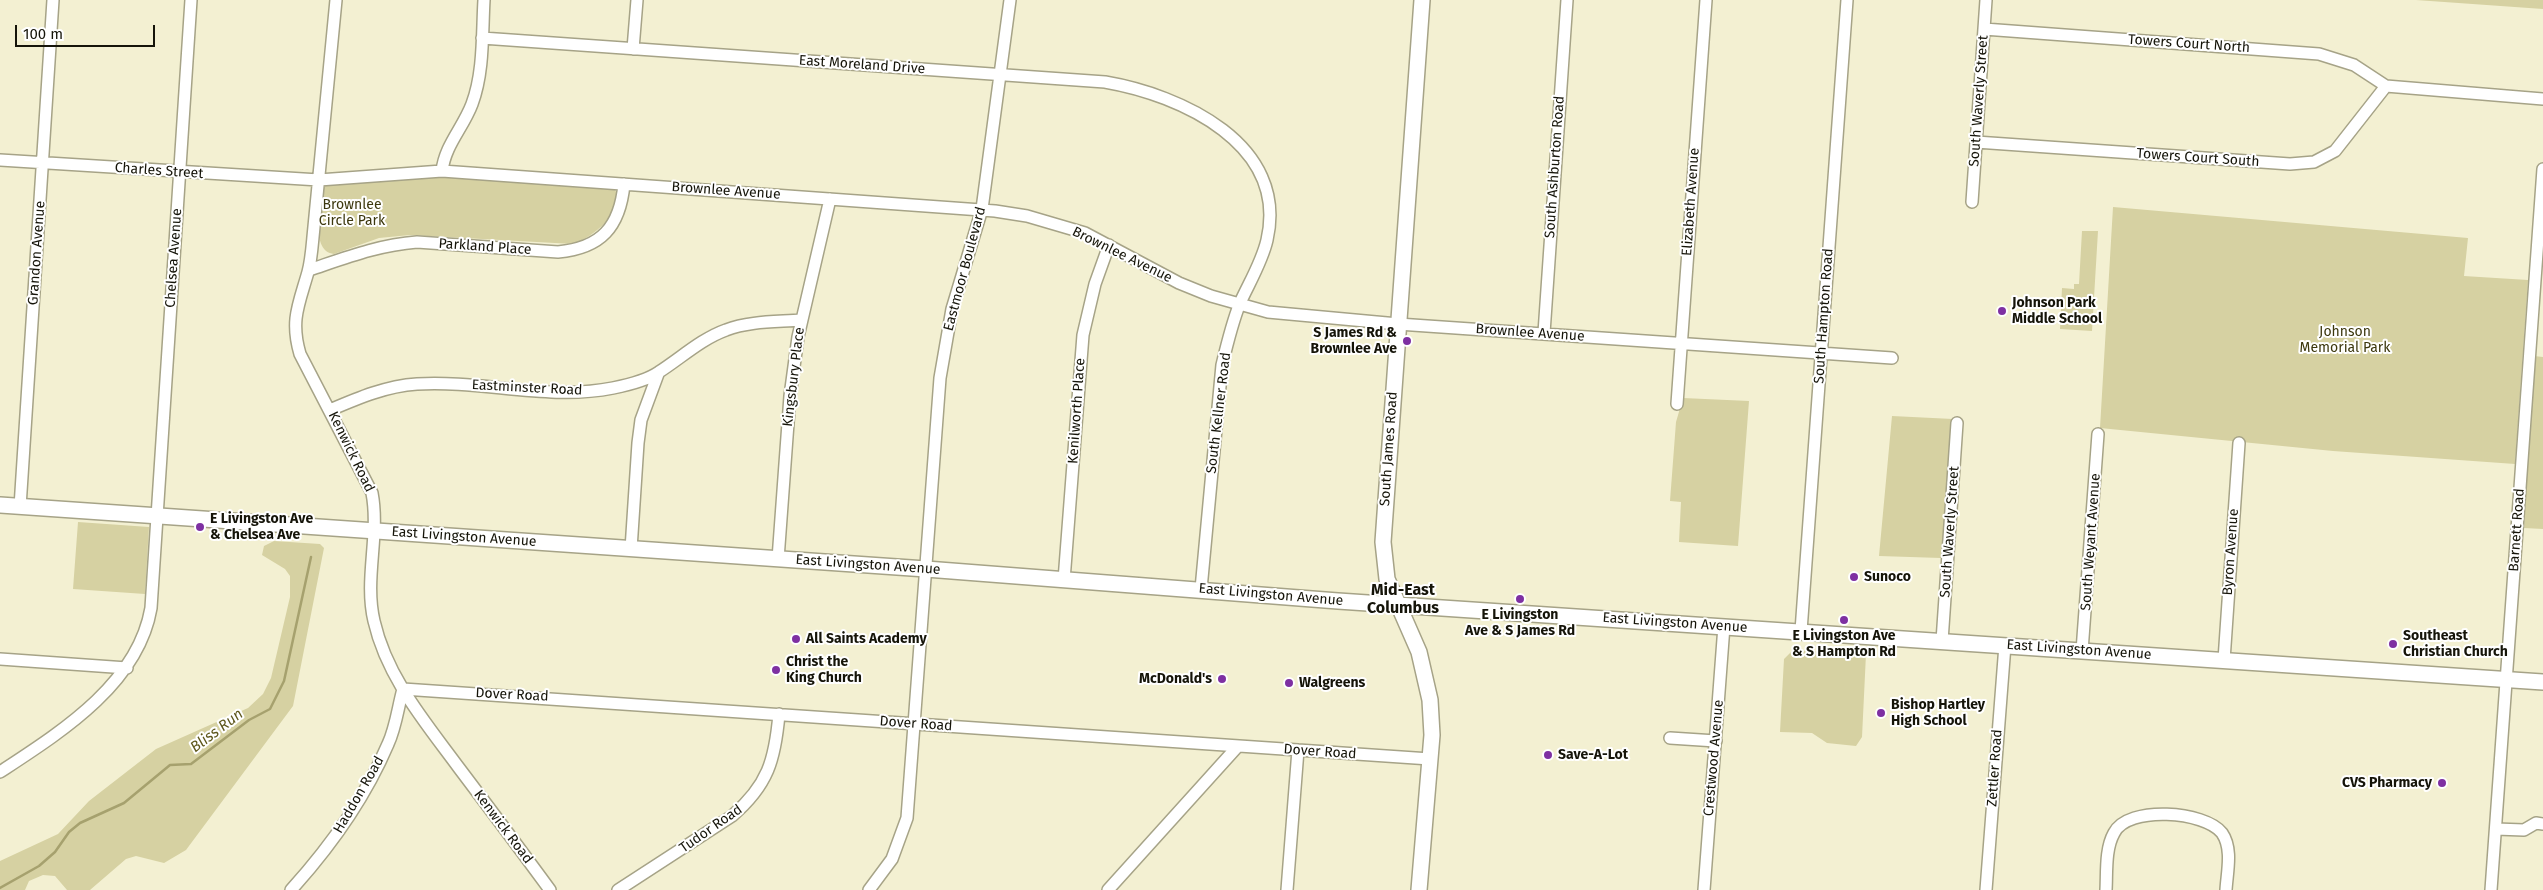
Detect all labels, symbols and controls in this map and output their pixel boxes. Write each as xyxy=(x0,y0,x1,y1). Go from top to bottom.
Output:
scale bar xyxy=(18,15,158,47)
text: 100 m xyxy=(23,25,63,43)
street label: Towers Court North xyxy=(2127,31,2251,57)
street label: South Waverly Street xyxy=(1966,35,1992,167)
street label: East Moreland Drive xyxy=(798,52,926,78)
street label: South Ashburton Road xyxy=(1542,95,1568,239)
street label: Towers Court South xyxy=(2136,145,2260,171)
street label: Elizabeth Avenue xyxy=(1679,147,1703,257)
street label: Charles Street xyxy=(114,160,204,182)
street label: Brownlee Avenue xyxy=(671,179,781,203)
park label: Brownlee Circle Park xyxy=(319,197,385,230)
street label: Grandon Avenue xyxy=(25,200,49,306)
street label: Eastmoor Boulevard xyxy=(940,205,990,333)
street label: Chelsea Avenue xyxy=(162,208,186,308)
street label: Brownlee Avenue xyxy=(1069,223,1175,287)
street label: Parkland Place xyxy=(438,235,532,259)
street label: South Hampton Road xyxy=(1811,248,1837,384)
place label: Johnson Park Middle School xyxy=(2012,295,2102,328)
marker: Johnson Park Middle School xyxy=(1996,305,2008,317)
street label: Brownlee Avenue xyxy=(1475,321,1585,345)
park label: Johnson Memorial Park xyxy=(2300,324,2390,357)
place label: S James Rd & Brownlee Ave xyxy=(1311,325,1397,358)
street label: Kingsbury Place xyxy=(780,326,808,428)
marker: S James Rd & Brownlee Ave xyxy=(1401,335,1413,347)
street label: South Kellner Road xyxy=(1203,351,1235,475)
street label: Kenilworth Place xyxy=(1065,357,1089,465)
street label: Eastminster Road xyxy=(471,377,583,399)
street label: South James Road xyxy=(1377,391,1401,507)
street label: Kenwick Road xyxy=(324,409,378,495)
street label: South Waverly Street xyxy=(1937,466,1963,598)
street label: South Weyant Avenue xyxy=(2078,473,2104,611)
street label: Barnett Road xyxy=(2506,488,2528,572)
street label: Byron Avenue xyxy=(2220,508,2242,596)
place label: E Livingston Ave & Chelsea Ave xyxy=(210,511,313,544)
marker: E Livingston Ave & Chelsea Ave xyxy=(194,521,206,533)
street label: East Livingston Avenue xyxy=(391,524,537,550)
street label: East Livingston Avenue xyxy=(795,552,941,578)
place label: Sunoco xyxy=(1864,569,1911,585)
marker: Sunoco xyxy=(1848,571,1860,583)
street label: East Livingston Avenue xyxy=(1198,580,1344,610)
district label: Mid-East Columbus xyxy=(1367,581,1439,619)
marker: E Livingston Ave & S James Rd xyxy=(1514,593,1526,605)
place label: E Livingston Ave & S James Rd xyxy=(1465,607,1575,640)
street label: East Livingston Avenue xyxy=(1602,610,1748,636)
marker: E Livingston Ave & S Hampton Rd xyxy=(1838,614,1850,626)
place label: E Livingston Ave & S Hampton Rd xyxy=(1792,628,1896,660)
place label: Southeast Christian Church xyxy=(2403,628,2508,660)
place label: All Saints Academy xyxy=(806,631,927,647)
marker: All Saints Academy xyxy=(790,633,802,645)
street label: East Livingston Avenue xyxy=(2006,637,2152,663)
marker: Southeast Christian Church xyxy=(2387,638,2399,650)
place label: Christ the King Church xyxy=(786,654,862,686)
marker: Christ the King Church xyxy=(770,664,782,676)
place label: McDonald's xyxy=(1139,671,1212,687)
marker: McDonald's xyxy=(1216,673,1228,685)
place label: Walgreens xyxy=(1299,675,1365,691)
marker: Walgreens xyxy=(1283,677,1295,689)
street label: Dover Road xyxy=(475,685,549,705)
place label: Bishop Hartley High School xyxy=(1891,697,1985,730)
street label: Crestwood Avenue xyxy=(1701,699,1727,817)
water label: Bliss Run xyxy=(187,705,247,757)
marker: Bishop Hartley High School xyxy=(1875,707,1887,719)
street label: Dover Road xyxy=(879,713,953,735)
street label: Zettler Road xyxy=(1984,729,2006,807)
street label: Dover Road xyxy=(1283,741,1357,763)
place label: Save-A-Lot xyxy=(1558,747,1628,763)
marker: Save-A-Lot xyxy=(1542,749,1554,761)
street label: Haddon Road xyxy=(330,753,388,837)
place label: CVS Pharmacy xyxy=(2342,775,2432,791)
marker: CVS Pharmacy xyxy=(2436,777,2448,789)
street label: Kenwick Road xyxy=(470,787,536,867)
street label: Tudor Road xyxy=(676,801,746,857)

